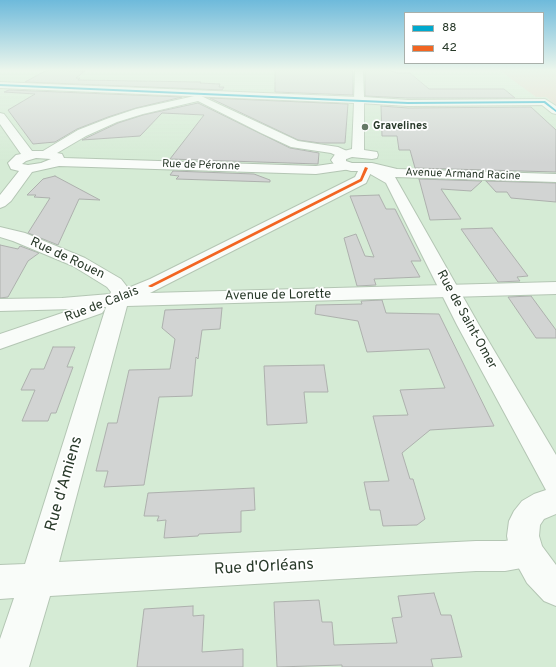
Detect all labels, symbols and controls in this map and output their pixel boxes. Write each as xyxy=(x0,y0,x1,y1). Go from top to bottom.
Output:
legend xyxy=(404,12,544,64)
text: 88 xyxy=(442,20,457,36)
text: 42 xyxy=(442,40,457,56)
place label: Gravelines xyxy=(373,120,427,134)
marker: Gravelines xyxy=(360,122,370,132)
street label: Rue de Péronne xyxy=(162,158,240,174)
street label: Avenue Armand Racine xyxy=(405,166,521,184)
street label: Rue de Rouen xyxy=(27,235,107,283)
street label: Rue de Saint-Omer xyxy=(432,268,500,372)
street label: Rue de Calais xyxy=(63,284,141,326)
street label: Avenue de Lorette xyxy=(225,287,331,305)
street label: Rue d'Amiens xyxy=(42,434,88,534)
street label: Rue d'Orléans xyxy=(214,556,314,580)

